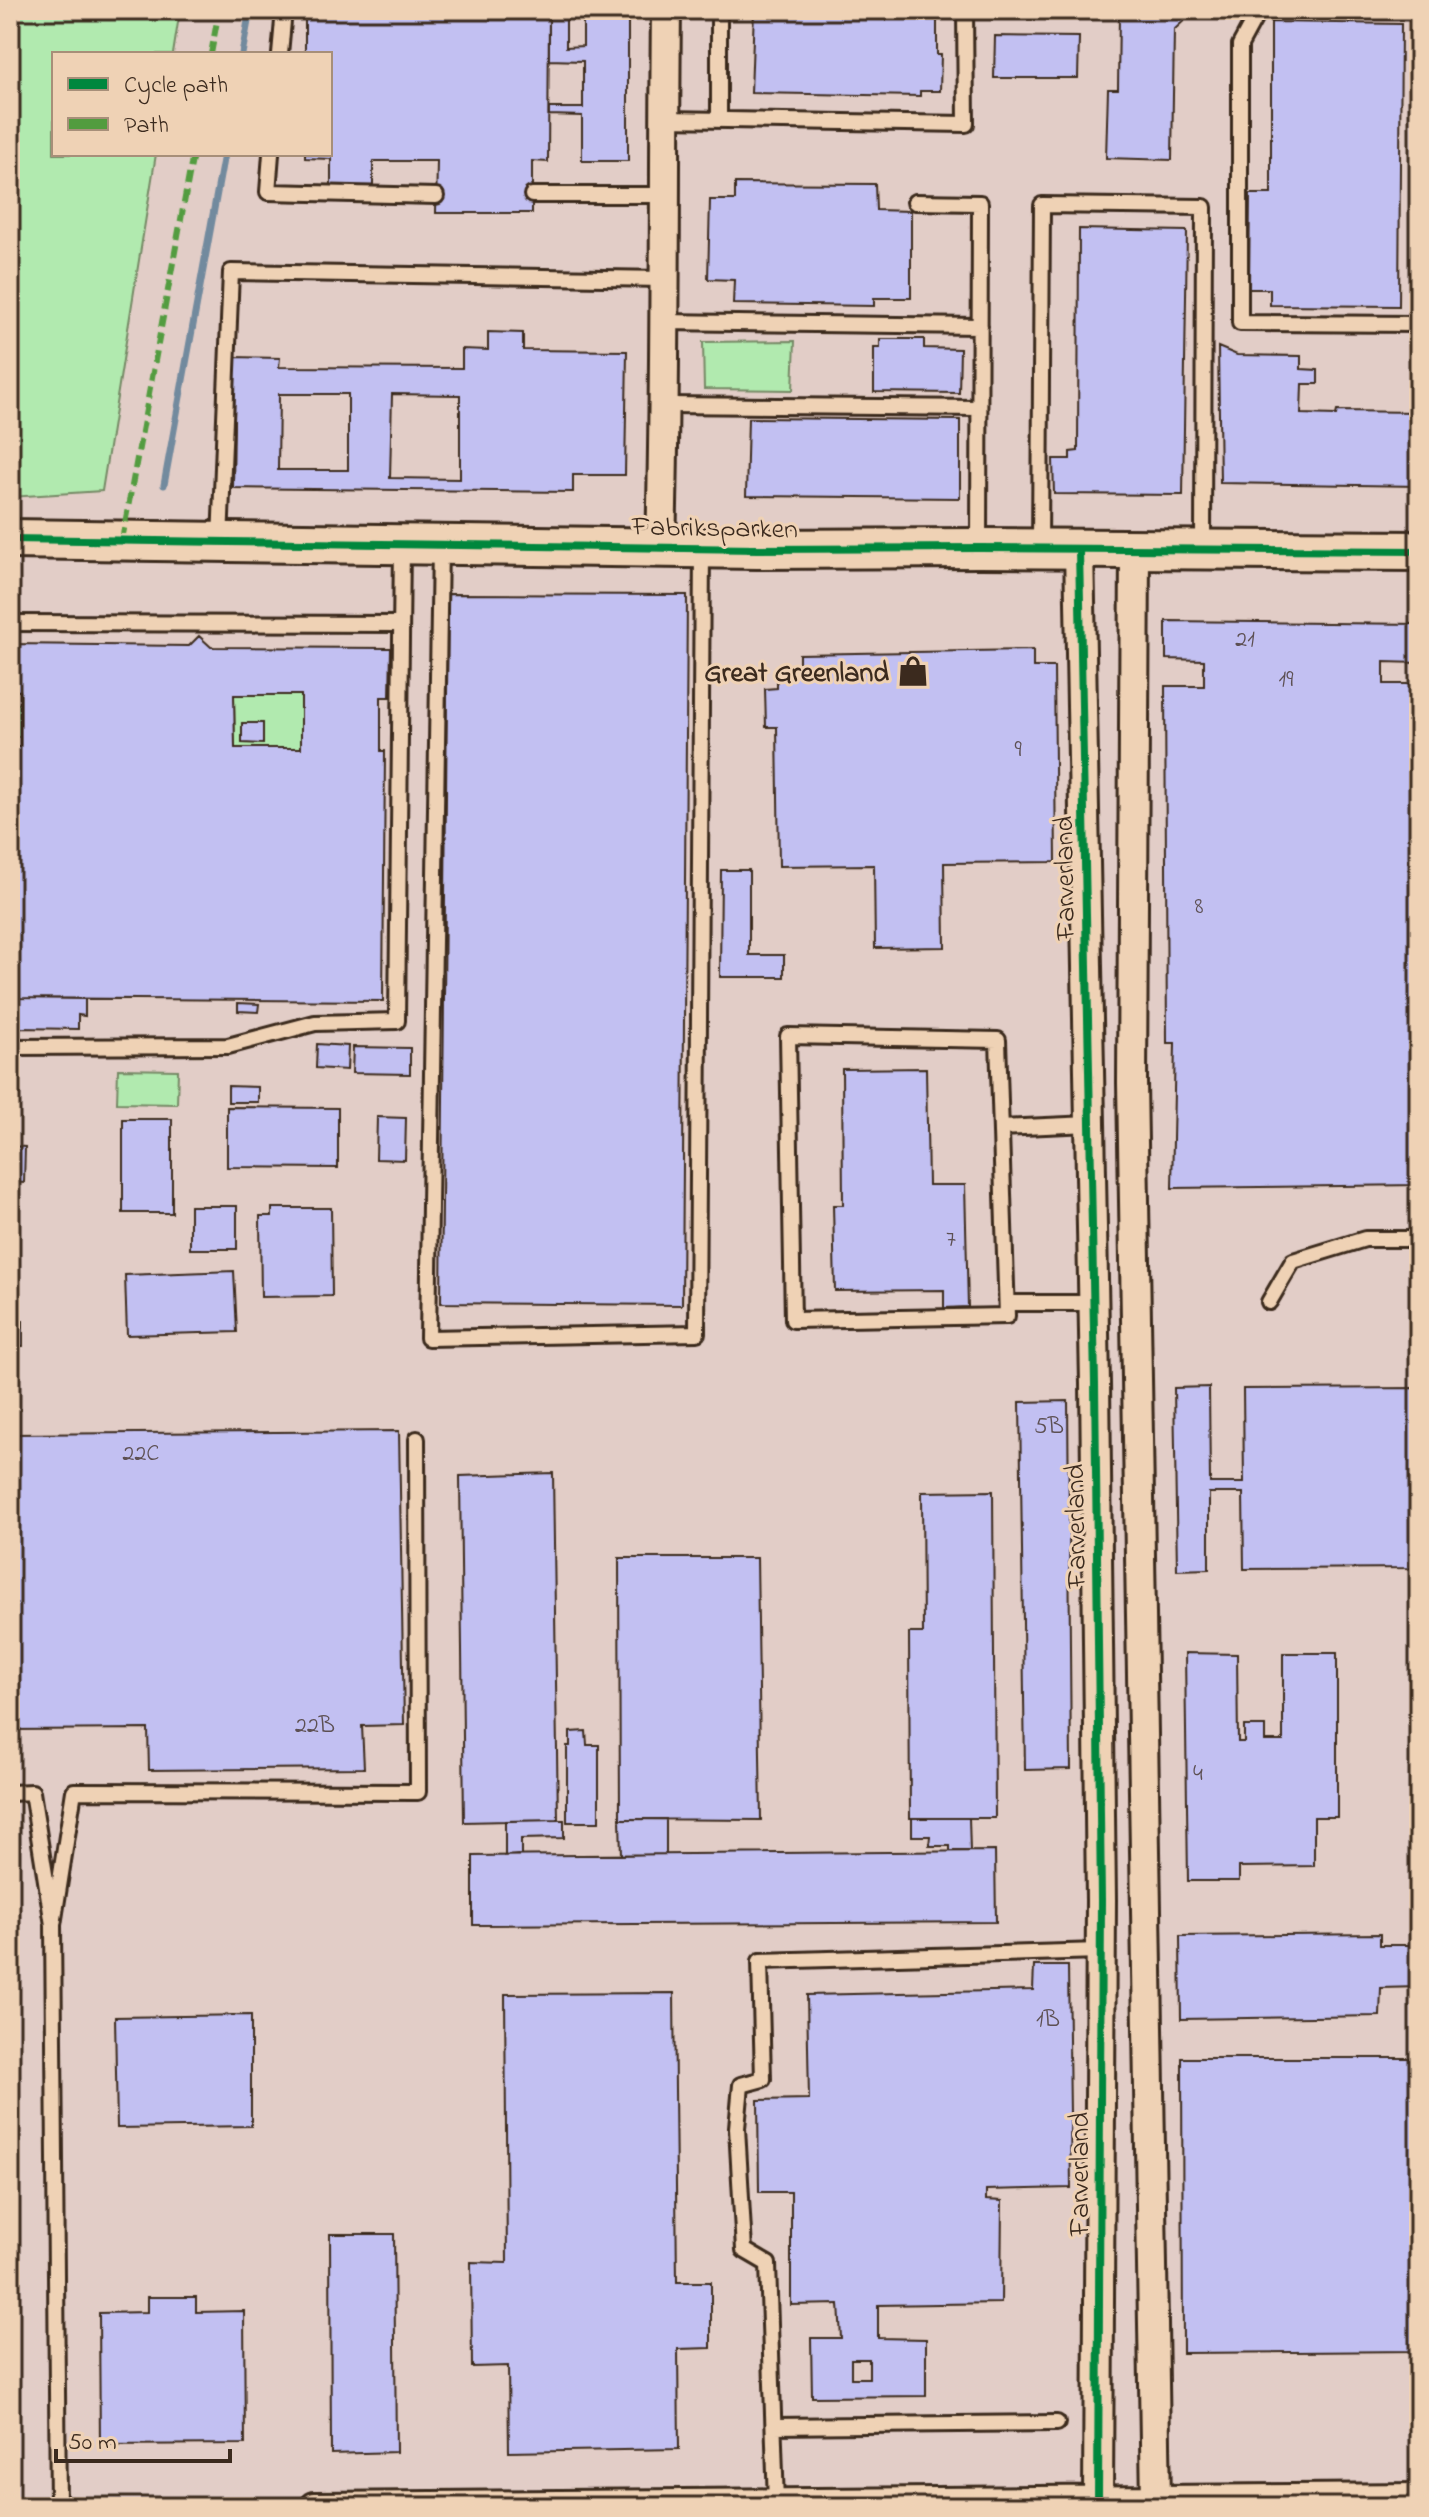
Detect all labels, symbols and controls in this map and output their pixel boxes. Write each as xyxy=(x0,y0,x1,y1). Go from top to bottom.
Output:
legend xyxy=(52,52,332,156)
text: Cycle path xyxy=(124,69,228,105)
text: Path xyxy=(124,109,169,144)
street label: Fabriksparken xyxy=(631,508,798,551)
house number: 21 xyxy=(1235,623,1255,658)
place label: Great Greenland xyxy=(704,654,889,695)
shop icon: Great Greenland xyxy=(896,654,930,688)
house number: 19 xyxy=(1279,663,1294,698)
house number: 9 xyxy=(1014,733,1022,768)
street label: Farverland xyxy=(1045,815,1088,941)
house number: 8 xyxy=(1195,890,1204,925)
house number: 7 xyxy=(946,1223,956,1258)
house number: 5B xyxy=(1034,1410,1064,1445)
house number: 22C xyxy=(122,1437,160,1472)
street label: Farverland xyxy=(1056,1463,1099,1589)
house number: 22B xyxy=(295,1709,335,1744)
house number: 4 xyxy=(1193,1757,1203,1792)
house number: 1B xyxy=(1036,2003,1060,2038)
street label: Farverland xyxy=(1061,2112,1102,2237)
scale bar xyxy=(56,2413,230,2463)
text: 50 m xyxy=(68,2426,117,2461)

